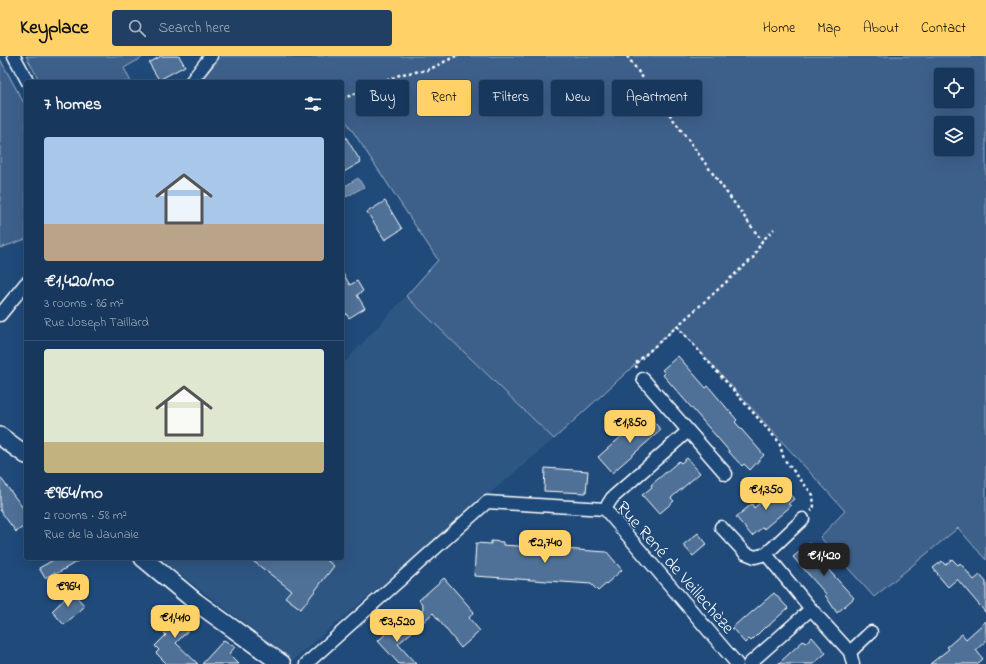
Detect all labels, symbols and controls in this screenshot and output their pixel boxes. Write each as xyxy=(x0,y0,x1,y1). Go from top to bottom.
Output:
search box xyxy=(112,10,392,46)
text: Keyplace xyxy=(20,15,88,42)
icon: search xyxy=(126,17,148,39)
text: Search here xyxy=(158,17,230,39)
text: Home xyxy=(763,18,795,39)
text: Map xyxy=(817,18,841,39)
text: About xyxy=(863,18,899,39)
text: Contact xyxy=(921,18,966,39)
map controls xyxy=(934,68,974,156)
button: locate xyxy=(934,68,974,108)
chip: Buy xyxy=(356,80,409,116)
chip: Rent xyxy=(417,80,471,116)
chip: Filters xyxy=(479,80,543,116)
chip: New xyxy=(551,80,604,116)
chip: Apartment xyxy=(612,80,702,116)
text: 7 homes xyxy=(44,92,102,117)
icon: filters xyxy=(302,93,324,115)
button: layers xyxy=(934,116,974,156)
icon: home xyxy=(148,163,220,235)
text: €1,420/mo xyxy=(44,269,114,294)
text: 3 rooms · 86 m² xyxy=(44,294,124,313)
text: Rue Joseph Taillard xyxy=(44,313,149,332)
icon: home xyxy=(148,375,220,447)
pin: €1,850 xyxy=(597,410,663,444)
text: €1,850 xyxy=(613,413,647,432)
pin: €1,350 xyxy=(733,477,799,511)
text: €1,350 xyxy=(749,480,783,499)
text: €964/mo xyxy=(44,481,103,506)
street label: Rue René de Veillechèze xyxy=(609,496,740,641)
text: 2 rooms · 58 m² xyxy=(44,506,127,525)
text: Rue de la Jaunaie xyxy=(44,525,139,544)
pin: €2,740 xyxy=(512,530,578,564)
text: €2,740 xyxy=(528,533,562,552)
pin: €1,420 xyxy=(791,543,857,577)
text: €1,420 xyxy=(808,546,840,565)
pin: €964 xyxy=(44,574,92,608)
text: €964 xyxy=(56,577,80,596)
pin: €1,410 xyxy=(142,605,208,639)
text: €1,410 xyxy=(160,608,190,627)
pin: €3,520 xyxy=(364,609,430,643)
text: €3,520 xyxy=(379,612,415,631)

